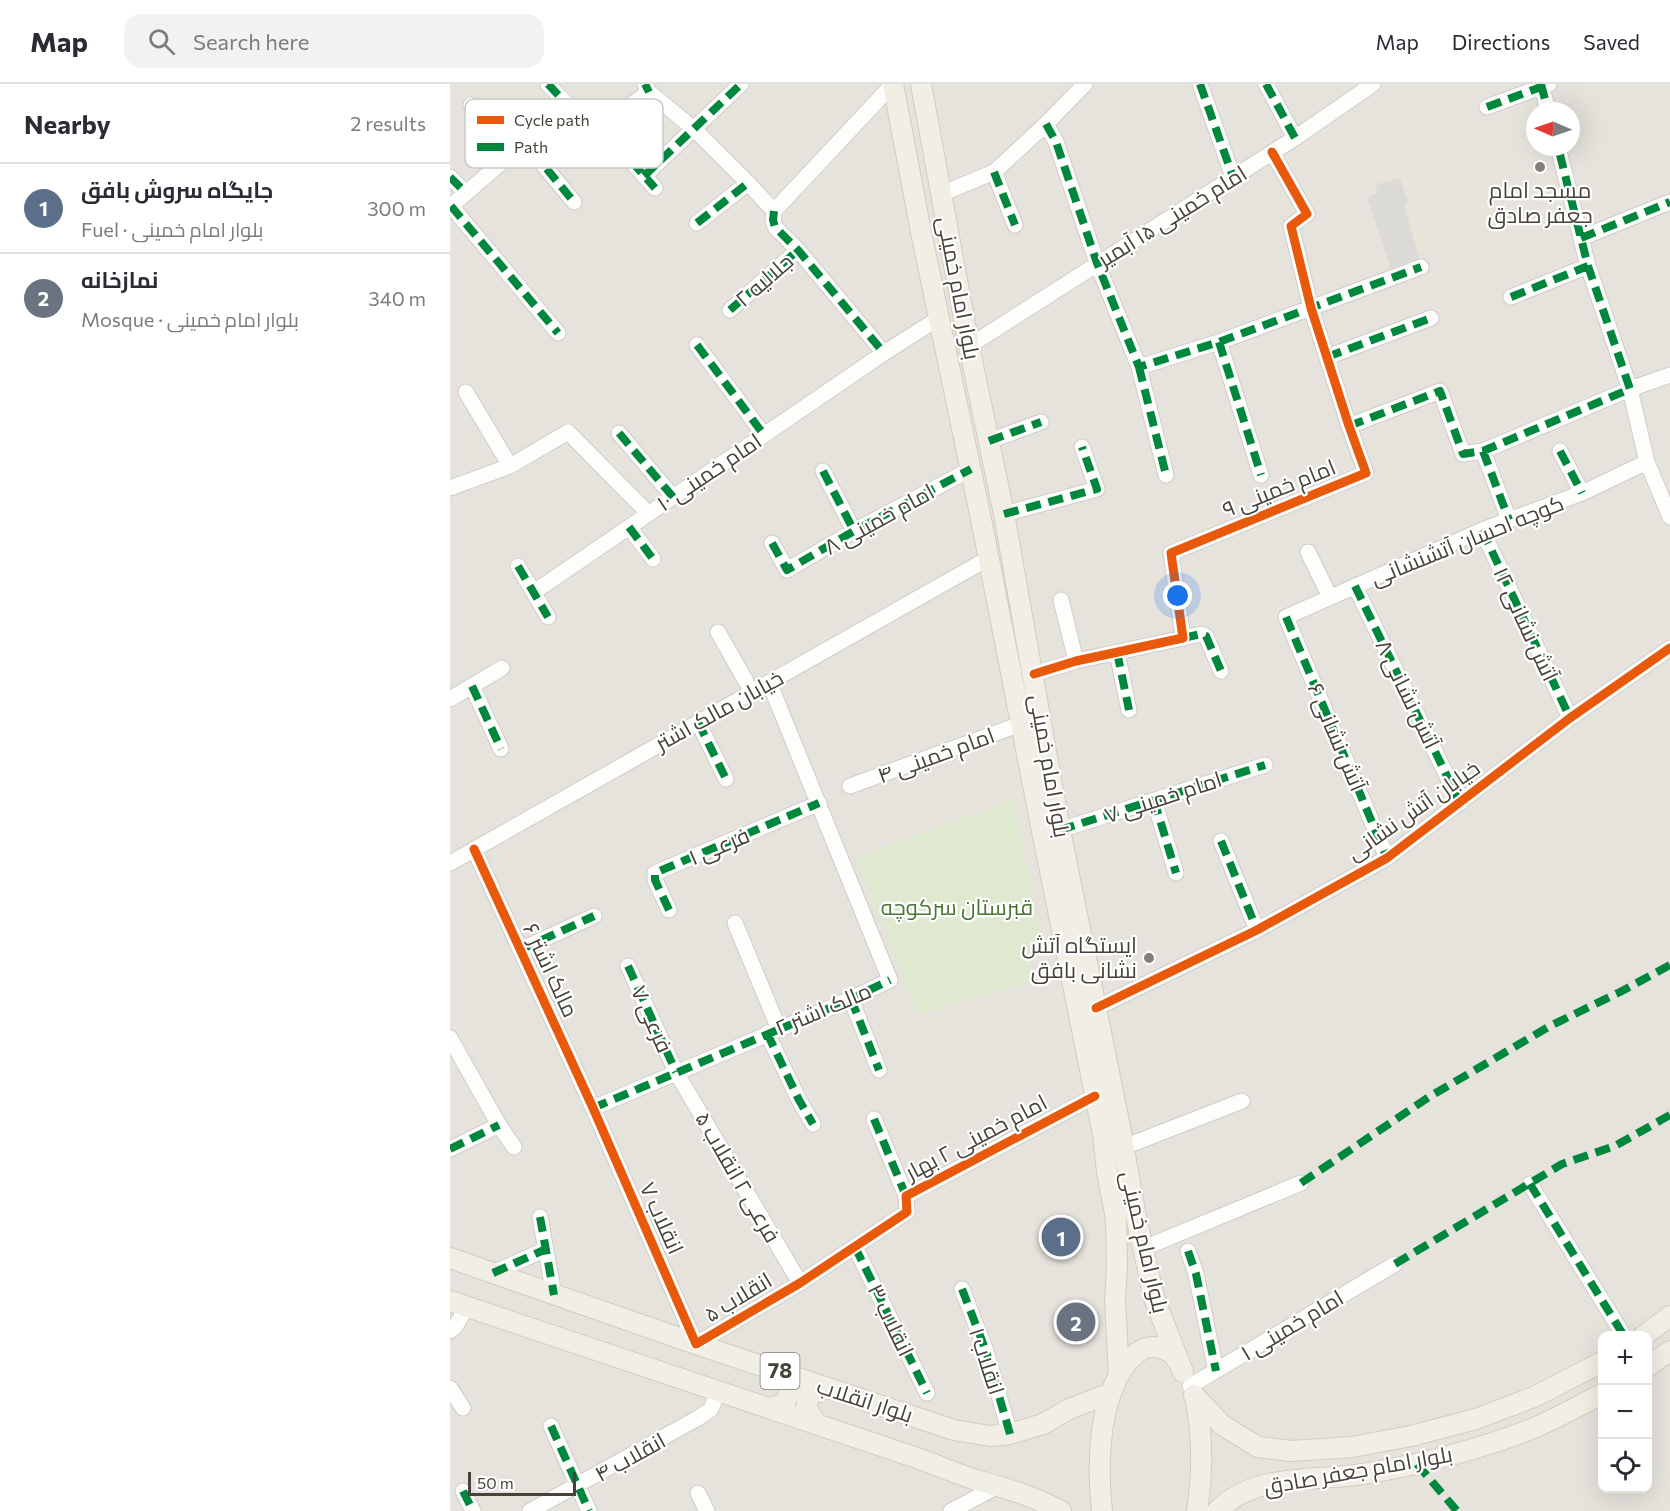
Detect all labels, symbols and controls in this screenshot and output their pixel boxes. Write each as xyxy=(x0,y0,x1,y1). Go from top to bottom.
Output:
search box xyxy=(124,14,544,68)
text: Map xyxy=(30,24,88,58)
icon: search xyxy=(145,25,178,58)
text: Search here xyxy=(193,28,309,55)
text: Map xyxy=(1376,29,1419,54)
text: Directions xyxy=(1452,29,1550,54)
text: Saved xyxy=(1583,29,1640,54)
legend xyxy=(465,99,663,168)
north arrow xyxy=(1526,102,1580,156)
text: Nearby xyxy=(24,108,111,139)
text: Cycle path xyxy=(514,110,590,129)
text: 2 results xyxy=(350,111,426,135)
text: Path xyxy=(514,137,548,156)
street label: امام خمینی ۱۵ آبمیر xyxy=(1090,159,1253,276)
marker: مسجد امام جعفر صادق xyxy=(1533,160,1547,174)
text: جایگاه سروش بافق xyxy=(81,176,273,203)
place label: مسجد امام جعفر صادق xyxy=(1487,176,1593,229)
text: 1 xyxy=(39,196,48,220)
text: 300 m xyxy=(367,196,426,220)
street label: بلوار امام خمینی xyxy=(929,214,987,362)
text: Fuel · بلوار امام خمینی xyxy=(81,217,263,241)
street label: جلالیه ۲ xyxy=(729,247,798,312)
text: نمازخانه xyxy=(81,266,158,293)
text: 2 xyxy=(38,286,49,310)
text: 340 m xyxy=(368,286,426,310)
text: Mosque · بلوار امام خمینی xyxy=(81,307,299,331)
street label: امام خمینی ۱۰ xyxy=(651,427,768,519)
street label: امام خمینی ۹ xyxy=(1218,453,1340,525)
street label: امام خمینی ۸ xyxy=(819,477,940,563)
street label: کوچه احسان آتشنشانی xyxy=(1366,488,1568,592)
street label: آتش نشانی ۱۲ xyxy=(1487,562,1565,686)
your location xyxy=(1163,581,1192,610)
street label: آتش نشانی ۸ xyxy=(1370,635,1446,753)
street label: خیابان مالک اشتر xyxy=(648,663,788,757)
street label: آتش نشانی ۶ xyxy=(1302,679,1372,795)
street label: بلوار امام خمینی xyxy=(1022,692,1076,840)
street label: امام خمینی ۴ xyxy=(874,721,999,791)
street label: خیابان آتش نشانی xyxy=(1341,754,1485,866)
street label: امام خمینی ۷ xyxy=(1101,765,1226,831)
street label: فرعی ۱ xyxy=(684,821,754,871)
park label: قبرستان سرکوچه xyxy=(881,893,1033,922)
street label: مالک اشتر ۶ xyxy=(518,918,585,1021)
place label: ایستگاه آتش نشانی بافق xyxy=(1021,931,1137,984)
marker: ایستگاه آتش نشانی بافق xyxy=(1142,951,1156,965)
street label: مالک اشتر ۲ xyxy=(771,976,875,1041)
street label: فرعی ۷ xyxy=(625,981,679,1057)
street label: امام خمینی ۲ بهار xyxy=(898,1088,1053,1189)
street label: فرعی ۲ انقلاب ۵ xyxy=(689,1106,787,1248)
street label: بلوار امام خمینی xyxy=(1113,1168,1175,1316)
street label: انقلاب ۷ xyxy=(635,1178,690,1258)
pin: 1 xyxy=(1042,1214,1080,1260)
street label: انقلاب ۵ xyxy=(699,1266,777,1327)
street label: انقلاب ۳ xyxy=(862,1279,920,1360)
street label: امام خمینی ۱ xyxy=(1236,1283,1350,1368)
pin: 2 xyxy=(1056,1300,1096,1344)
street label: انقلاب ۱ xyxy=(964,1324,1011,1398)
map controls xyxy=(1598,1331,1652,1493)
button: + xyxy=(1598,1331,1652,1385)
road number: 78 xyxy=(760,1353,800,1389)
street label: بلوار انقلاب xyxy=(814,1371,917,1428)
button: − xyxy=(1598,1385,1652,1439)
street label: انقلاب ۴ xyxy=(590,1426,670,1487)
button: locate xyxy=(1598,1439,1652,1493)
street label: بلوار امام جعفر صادق xyxy=(1262,1440,1455,1502)
scale bar xyxy=(468,1469,576,1496)
text: 50 m xyxy=(477,1473,514,1492)

